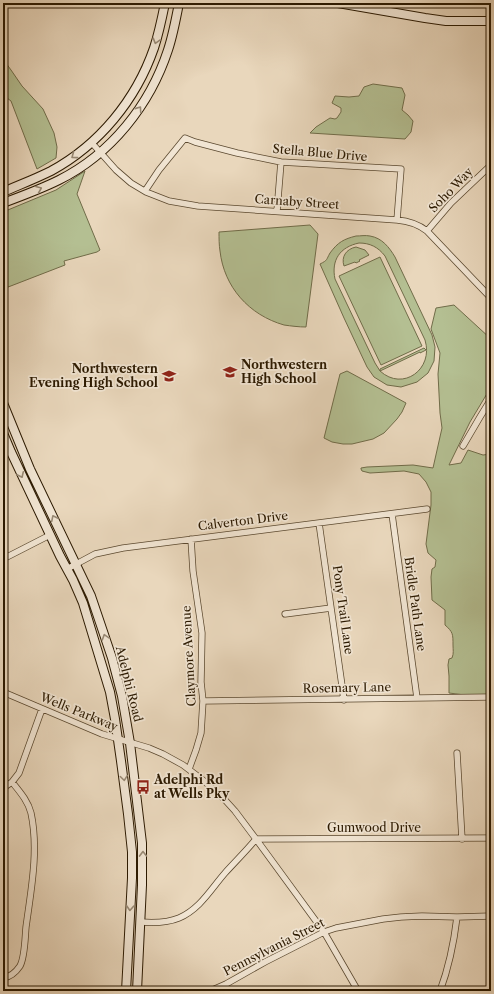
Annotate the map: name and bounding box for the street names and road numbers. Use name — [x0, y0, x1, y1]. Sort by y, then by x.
street label: Stella Blue Drive — [272, 141, 368, 164]
street label: Soho Way — [425, 164, 476, 215]
street label: Carnaby Street — [254, 191, 341, 212]
street label: Calverton Drive — [197, 508, 289, 533]
street label: Bridle Path Lane — [401, 556, 430, 652]
street label: Pony Trail Lane — [330, 564, 357, 656]
street label: Claymore Avenue — [178, 605, 199, 707]
street label: Adelphi Road — [113, 643, 146, 724]
street label: Rosemary Lane — [303, 679, 392, 696]
street label: Wells Parkway — [37, 689, 121, 734]
street label: Gumwood Drive — [327, 820, 421, 835]
street label: Pennsylvania Street — [221, 914, 328, 979]

